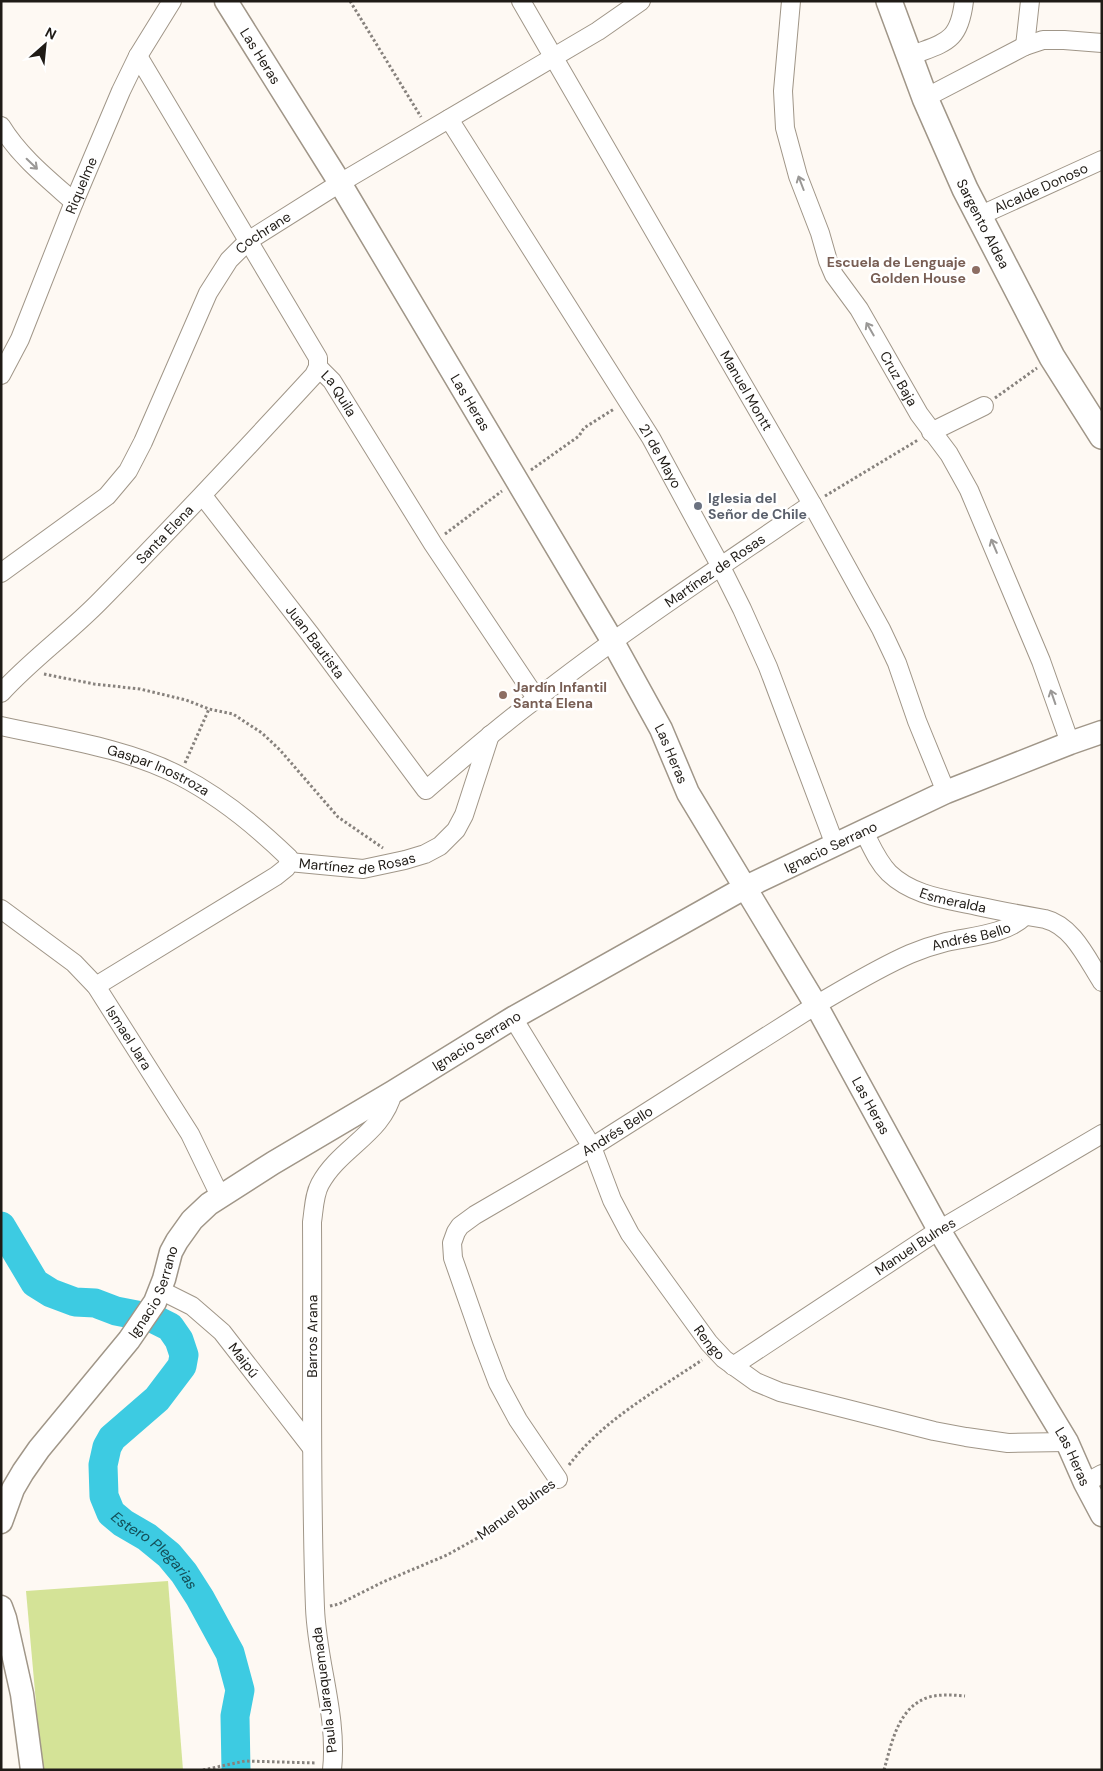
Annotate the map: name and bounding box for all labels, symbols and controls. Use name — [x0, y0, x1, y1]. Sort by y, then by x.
north arrow — [20, 20, 70, 70]
text: N — [42, 23, 60, 44]
street label: Las Heras — [236, 25, 285, 88]
street label: Riquelme — [61, 154, 101, 216]
one-way arrow — [25, 158, 38, 170]
street label: Alcalde Donoso — [991, 159, 1091, 217]
one-way arrow — [796, 176, 805, 192]
street label: Sargento Aldea — [953, 176, 1014, 272]
street label: Cochrane — [231, 207, 294, 258]
place label: Escuela de Lenguaje Golden House — [827, 253, 966, 287]
marker: Escuela de Lenguaje Golden House — [970, 264, 982, 276]
one-way arrow — [865, 322, 875, 336]
street label: Manuel Montt — [716, 347, 777, 434]
street label: Cruz Baja — [876, 348, 922, 409]
street label: La Quila — [317, 366, 361, 420]
street label: Las Heras — [447, 371, 494, 434]
street label: 21 de Mayo — [635, 420, 686, 492]
place label: Iglesia del Señor de Chile — [708, 489, 807, 523]
marker: Iglesia del Señor de Chile — [692, 500, 704, 512]
street label: Santa Elena — [132, 501, 197, 568]
street label: Martínez de Rosas — [661, 530, 768, 611]
one-way arrow — [988, 539, 998, 554]
street label: Juan Bautista — [282, 601, 349, 682]
place label: Jardín Infantil Santa Elena — [513, 678, 607, 712]
marker: Jardín Infantil Santa Elena — [497, 689, 509, 701]
one-way arrow — [1048, 689, 1057, 705]
street label: Las Heras — [651, 721, 692, 786]
street label: Gaspar Inostroza — [105, 740, 213, 800]
street label: Ignacio Serrano — [781, 817, 880, 876]
street label: Martínez de Rosas — [298, 848, 418, 878]
street label: Esmeralda — [917, 884, 988, 917]
street label: Andrés Bello — [929, 918, 1014, 955]
street label: Ismael Jara — [102, 1002, 156, 1073]
street label: Ignacio Serrano — [429, 1007, 524, 1075]
street label: Las Heras — [848, 1074, 894, 1138]
street label: Andrés Bello — [578, 1102, 656, 1160]
street label: Manuel Bulnes — [871, 1213, 959, 1279]
street label: Ignacio Serrano — [124, 1242, 182, 1341]
street label: Barros Arana — [303, 1295, 321, 1378]
street label: Rengo — [690, 1322, 729, 1364]
street label: Maipú — [225, 1339, 263, 1381]
street label: Las Heras — [1051, 1424, 1094, 1489]
street label: Manuel Bulnes — [473, 1474, 559, 1544]
water label: Estero Plegarias — [107, 1507, 202, 1593]
street label: Paula Jaraquemada — [307, 1626, 341, 1754]

